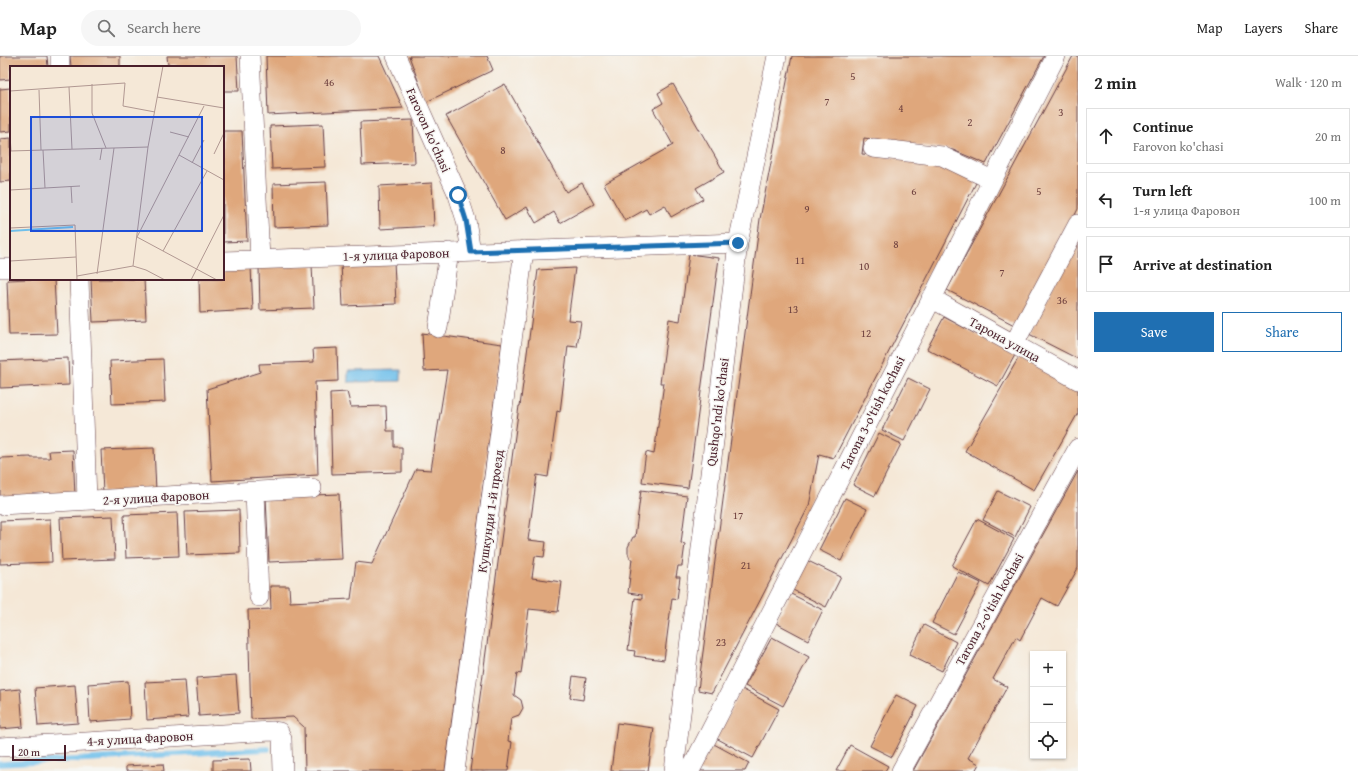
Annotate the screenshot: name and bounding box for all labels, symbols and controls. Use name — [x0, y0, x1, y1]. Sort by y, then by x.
search box — [81, 10, 361, 46]
text: Map — [20, 14, 57, 42]
icon: search — [95, 17, 117, 39]
text: Search here — [127, 17, 201, 38]
text: Map — [1197, 18, 1223, 38]
text: Layers — [1245, 18, 1283, 38]
text: Share — [1305, 18, 1338, 38]
inset map — [10, 66, 224, 280]
house number: 5 — [850, 68, 856, 84]
text: 2 min — [1094, 70, 1136, 95]
text: Walk · 120 m — [1275, 73, 1342, 92]
house number: 46 — [324, 74, 334, 90]
street label: Farovon ko'chasi — [401, 85, 456, 176]
house number: 7 — [824, 93, 830, 109]
house number: 4 — [898, 100, 904, 116]
house number: 3 — [1058, 104, 1064, 120]
house number: 2 — [967, 114, 973, 130]
text: Continue — [1133, 116, 1194, 137]
icon: ahead — [1095, 125, 1117, 147]
text: 20 m — [1315, 127, 1341, 146]
text: Farovon ko'chasi — [1133, 137, 1224, 156]
house number: 8 — [500, 142, 506, 158]
text: Turn left — [1133, 180, 1192, 201]
house number: 6 — [911, 183, 917, 199]
house number: 5 — [1036, 183, 1042, 199]
route start — [449, 186, 467, 204]
icon: left — [1095, 189, 1117, 211]
text: 100 m — [1309, 191, 1341, 210]
house number: 9 — [804, 201, 810, 217]
text: 1-я улица Фаровон — [1133, 201, 1240, 220]
route end — [729, 234, 747, 252]
house number: 8 — [893, 236, 899, 252]
street label: 1-я улица Фаровон — [342, 243, 450, 266]
house number: 11 — [795, 252, 805, 268]
icon: arrive — [1095, 253, 1117, 275]
text: Arrive at destination — [1133, 254, 1272, 275]
house number: 10 — [859, 258, 869, 274]
house number: 7 — [999, 264, 1005, 280]
house number: 36 — [1057, 292, 1067, 308]
house number: 13 — [788, 301, 798, 317]
street label: Тарона улица — [966, 312, 1045, 367]
button: Save — [1094, 312, 1214, 352]
button: Share — [1222, 312, 1342, 352]
house number: 12 — [861, 325, 871, 341]
street label: Tarona 3-o'tish kochasi — [835, 352, 910, 474]
street label: Qushqo'ndi ko'chasi — [701, 356, 734, 467]
street label: Кушкунди 1-й проезд — [472, 448, 509, 574]
street label: 2-я улица Фаровон — [102, 485, 210, 510]
house number: 17 — [733, 507, 743, 523]
street label: Tarona 2-o'tish kochasi — [951, 549, 1028, 669]
house number: 21 — [741, 557, 751, 573]
house number: 23 — [716, 634, 726, 650]
map controls — [1030, 651, 1066, 759]
button: + — [1030, 651, 1066, 687]
button: − — [1030, 687, 1066, 723]
button: locate — [1030, 723, 1066, 759]
street label: 4-я улица Фаровон — [86, 726, 194, 751]
scale bar — [12, 743, 66, 762]
text: 20 m — [18, 744, 40, 760]

